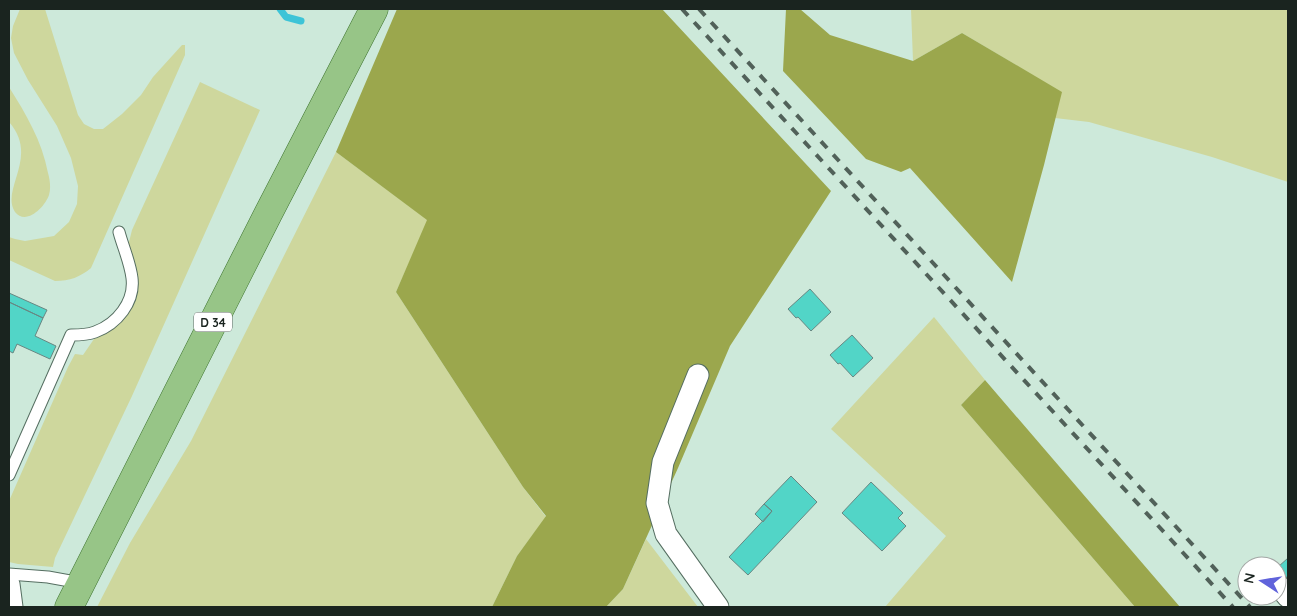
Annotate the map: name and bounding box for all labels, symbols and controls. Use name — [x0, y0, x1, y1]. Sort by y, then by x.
road number: D 34 — [194, 313, 232, 332]
north arrow — [1237, 556, 1287, 606]
text: N — [1239, 571, 1259, 585]

